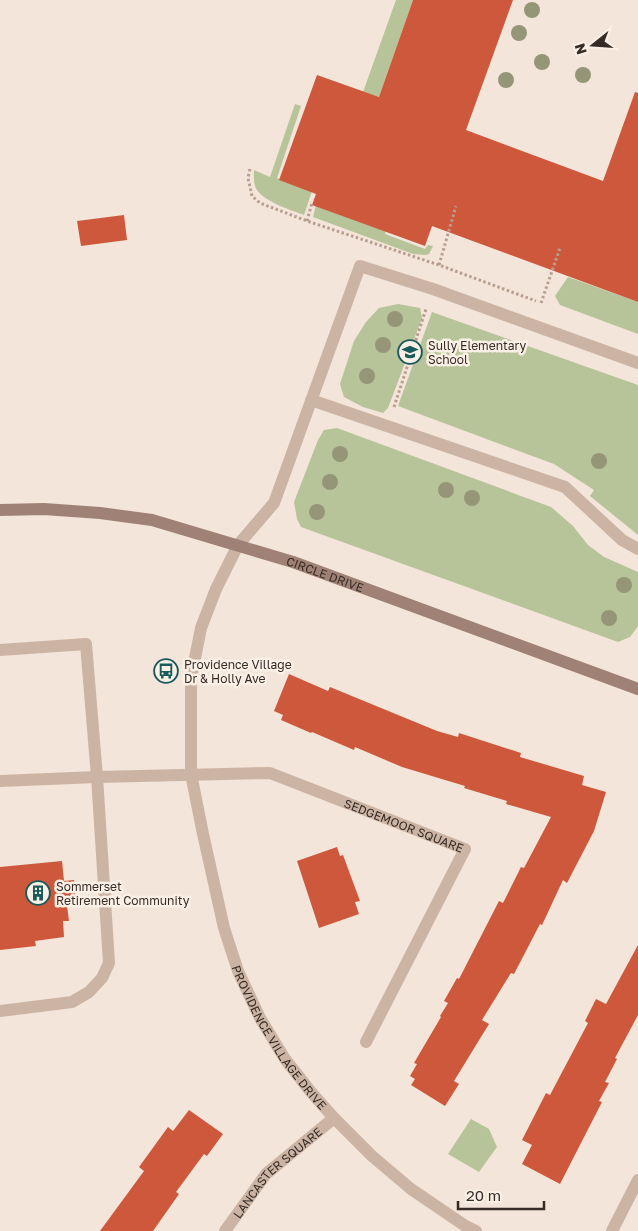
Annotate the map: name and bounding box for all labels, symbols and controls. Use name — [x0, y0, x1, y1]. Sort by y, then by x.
north arrow — [568, 20, 618, 70]
text: N — [570, 41, 590, 57]
place label: Sully Elementary School — [428, 338, 527, 367]
school or university icon: Sully Elementary School — [397, 339, 423, 365]
street label: CIRCLE DRIVE — [285, 553, 366, 595]
place label: Providence Village Dr & Holly Ave — [184, 657, 292, 686]
bus stop icon: Providence Village Dr & Holly Ave — [153, 658, 179, 684]
street label: SEDGEMOOR SQUARE — [342, 795, 466, 855]
place label: Sommerset Retirement Community — [56, 879, 190, 908]
building icon: Sommerset Retirement Community — [25, 880, 51, 906]
street label: PROVIDENCE VILLAGE DRIVE — [229, 963, 330, 1112]
street label: LANCASTER SQUARE — [229, 1124, 325, 1221]
scale bar — [458, 1178, 544, 1210]
text: 20 m — [466, 1186, 501, 1204]

